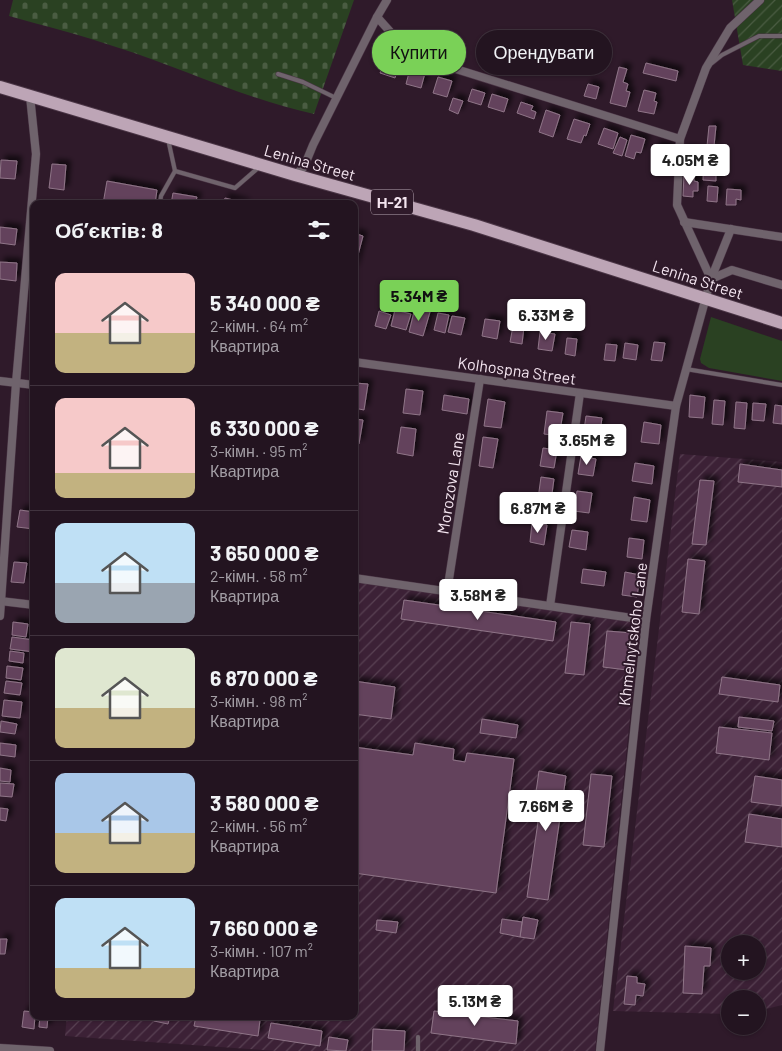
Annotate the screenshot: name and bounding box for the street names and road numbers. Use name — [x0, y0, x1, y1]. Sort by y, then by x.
street label: Lenina Street — [262, 140, 358, 184]
road number: Н-21 — [371, 190, 413, 214]
street label: Lenina Street — [650, 255, 746, 303]
street label: Kolhospna Street — [457, 352, 577, 388]
street label: Morozova Lane — [433, 431, 467, 535]
street label: Khmelnytskoho Lane — [614, 561, 650, 707]

